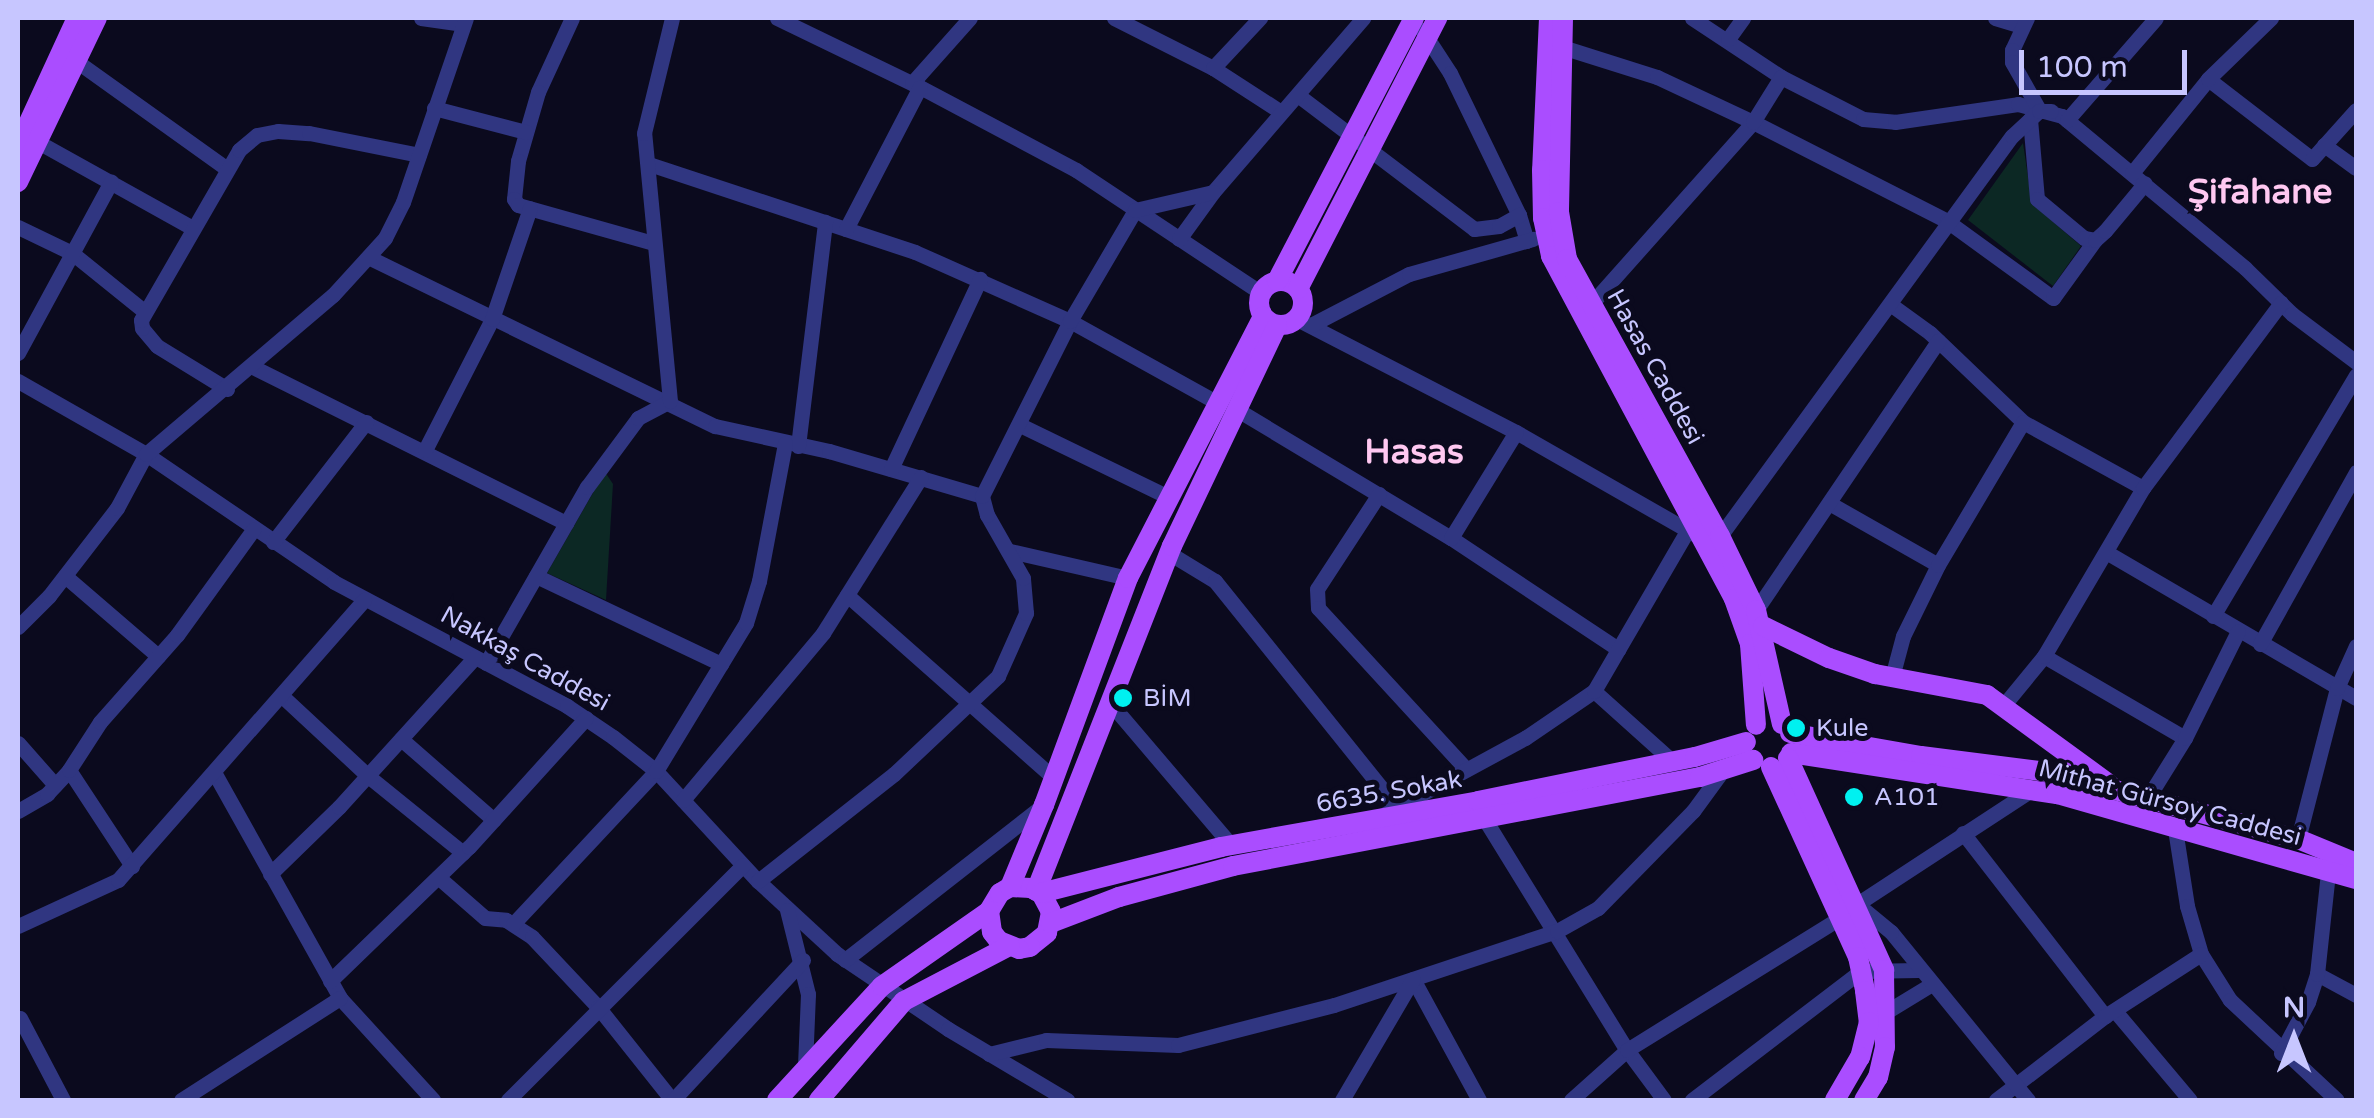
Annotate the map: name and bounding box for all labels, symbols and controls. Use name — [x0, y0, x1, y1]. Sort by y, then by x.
scale bar — [2024, 30, 2192, 92]
text: 100 m — [2036, 49, 2128, 86]
district label: Şifahane — [2188, 171, 2332, 213]
street label: Hasas Caddesi — [1600, 284, 1710, 450]
district label: Hasas — [1364, 431, 1464, 473]
street label: Nakkaş Caddesi — [435, 600, 615, 718]
place label: BİM — [1143, 683, 1192, 713]
marker: BİM — [1112, 687, 1134, 709]
place label: Kule — [1816, 713, 1868, 743]
marker: Kule — [1785, 717, 1807, 739]
street label: Mithat Gürsoy Caddesi — [2035, 753, 2305, 853]
street label: 6635. Sokak — [1314, 764, 1464, 820]
place label: A101 — [1874, 782, 1940, 812]
marker: A101 — [1843, 786, 1865, 808]
north arrow — [2244, 988, 2344, 1088]
text: N — [2283, 991, 2305, 1025]

